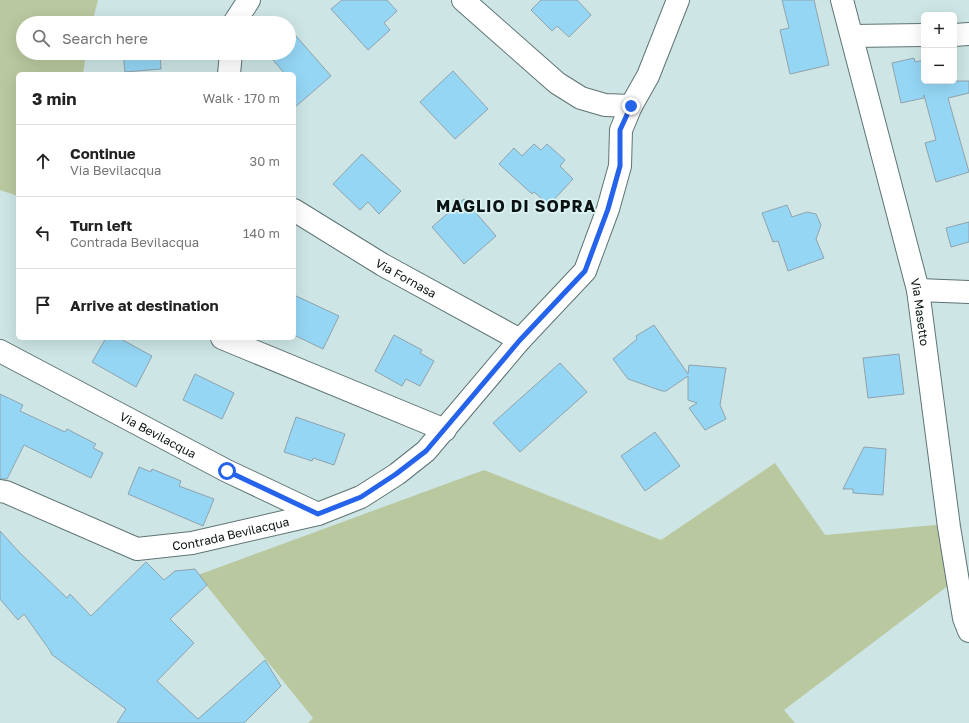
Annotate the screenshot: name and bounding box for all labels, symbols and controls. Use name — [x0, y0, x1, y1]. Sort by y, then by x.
map controls — [921, 12, 957, 84]
button: + — [921, 12, 957, 48]
search box — [16, 16, 296, 60]
icon: search — [30, 27, 52, 49]
text: Search here — [62, 29, 148, 47]
button: − — [921, 48, 957, 84]
text: 3 min — [32, 88, 76, 109]
text: Walk · 170 m — [203, 90, 280, 106]
route end — [622, 97, 640, 115]
text: Continue — [70, 144, 136, 162]
icon: ahead — [32, 150, 54, 172]
text: 30 m — [250, 153, 280, 169]
text: Via Bevilacqua — [70, 162, 161, 178]
district label: MAGLIO DI SOPRA — [436, 196, 596, 216]
text: Turn left — [70, 216, 132, 234]
icon: left — [32, 222, 54, 244]
text: 140 m — [243, 225, 280, 241]
text: Contrada Bevilacqua — [70, 234, 199, 250]
street label: Via Fornasa — [373, 255, 439, 300]
street label: Via Masetto — [908, 277, 933, 347]
icon: arrive — [32, 294, 54, 316]
text: Arrive at destination — [70, 296, 219, 314]
street label: Via Bevilacqua — [117, 408, 199, 461]
route start — [218, 462, 236, 480]
street label: Contrada Bevilacqua — [171, 513, 291, 553]

